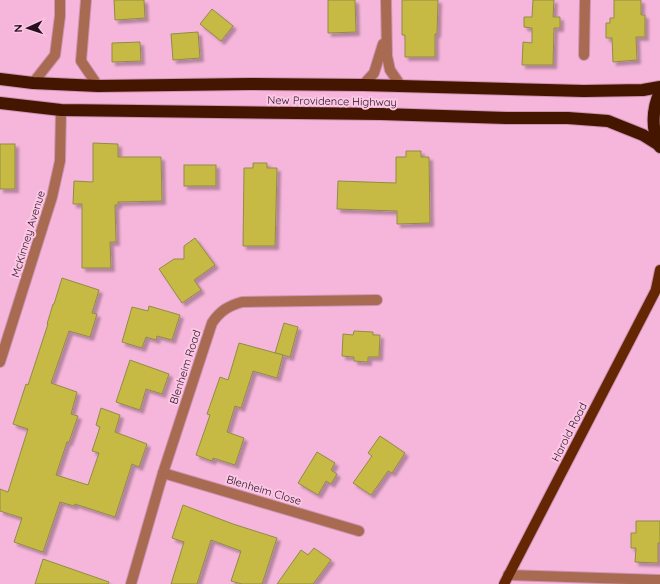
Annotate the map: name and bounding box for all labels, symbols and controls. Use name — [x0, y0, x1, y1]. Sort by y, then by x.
north arrow — [8, 8, 48, 48]
text: N — [11, 24, 25, 33]
street label: New Providence Highway — [267, 93, 397, 109]
street label: McKinney Avenue — [8, 189, 48, 279]
street label: Blenheim Road — [166, 328, 204, 406]
street label: Harold Road — [548, 400, 590, 464]
street label: Blenheim Close — [225, 472, 303, 508]

